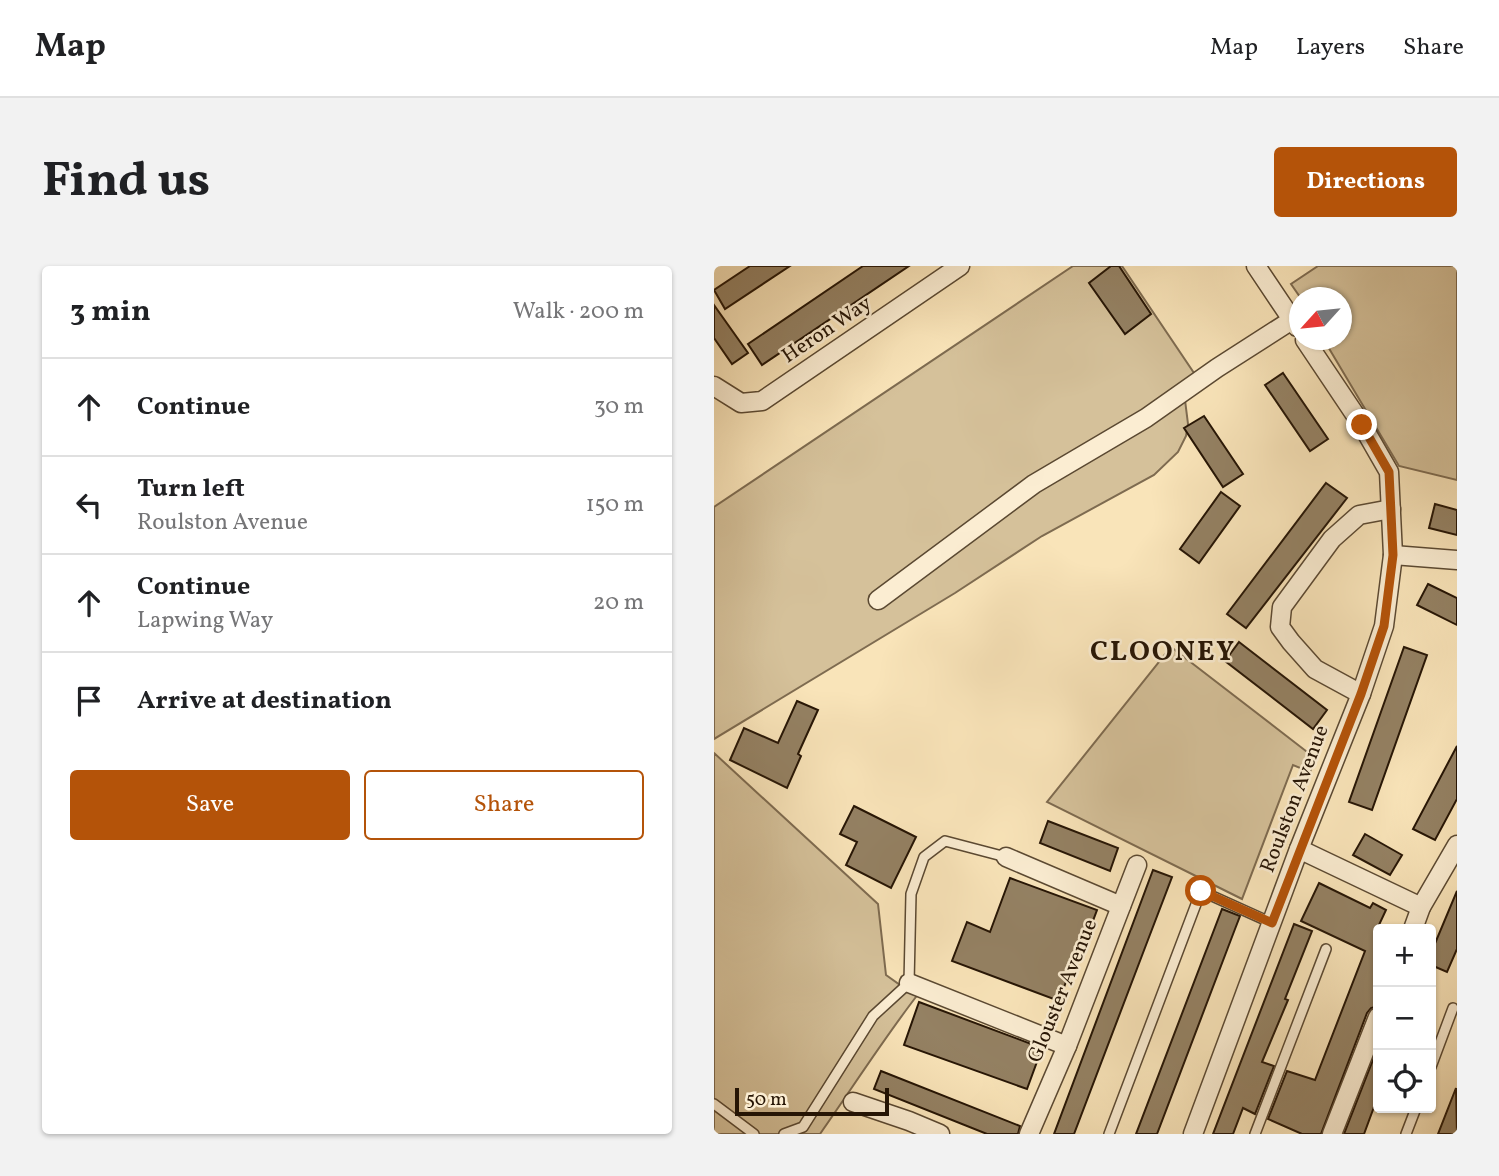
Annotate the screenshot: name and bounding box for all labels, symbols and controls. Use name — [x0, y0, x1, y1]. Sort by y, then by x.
text: Map — [35, 25, 106, 71]
text: Map — [1210, 31, 1258, 65]
text: Layers — [1296, 31, 1365, 65]
text: Share — [1403, 31, 1464, 65]
button: Directions — [1274, 147, 1457, 217]
text: Find us — [42, 148, 210, 217]
north arrow — [1289, 287, 1352, 350]
street label: Heron Way — [776, 289, 878, 371]
text: 3 min — [70, 291, 151, 333]
text: Walk · 200 m — [513, 296, 644, 328]
icon: ahead — [70, 388, 108, 426]
text: Continue — [137, 389, 250, 425]
text: 30 m — [594, 391, 644, 423]
route end — [1346, 409, 1377, 440]
text: Turn left — [137, 471, 245, 507]
icon: left — [70, 486, 108, 524]
text: 150 m — [586, 489, 644, 521]
text: Roulston Avenue — [137, 507, 308, 539]
text: Continue — [137, 569, 250, 605]
icon: ahead — [70, 584, 108, 622]
text: 20 m — [593, 587, 644, 619]
text: Lapwing Way — [137, 605, 273, 637]
district label: CLOONEY — [1090, 633, 1236, 672]
icon: arrive — [70, 682, 108, 720]
text: Arrive at destination — [137, 683, 392, 719]
street label: Roulston Avenue — [1254, 721, 1337, 877]
button: Save — [70, 770, 350, 840]
button: Share — [364, 770, 644, 840]
route start — [1185, 875, 1216, 906]
street label: Glouster Avenue — [1021, 915, 1105, 1067]
map controls — [1373, 924, 1436, 1113]
button: + — [1373, 924, 1436, 987]
button: − — [1373, 987, 1436, 1050]
button: locate — [1373, 1050, 1436, 1113]
scale bar — [735, 1085, 889, 1117]
text: 50 m — [746, 1087, 787, 1113]

